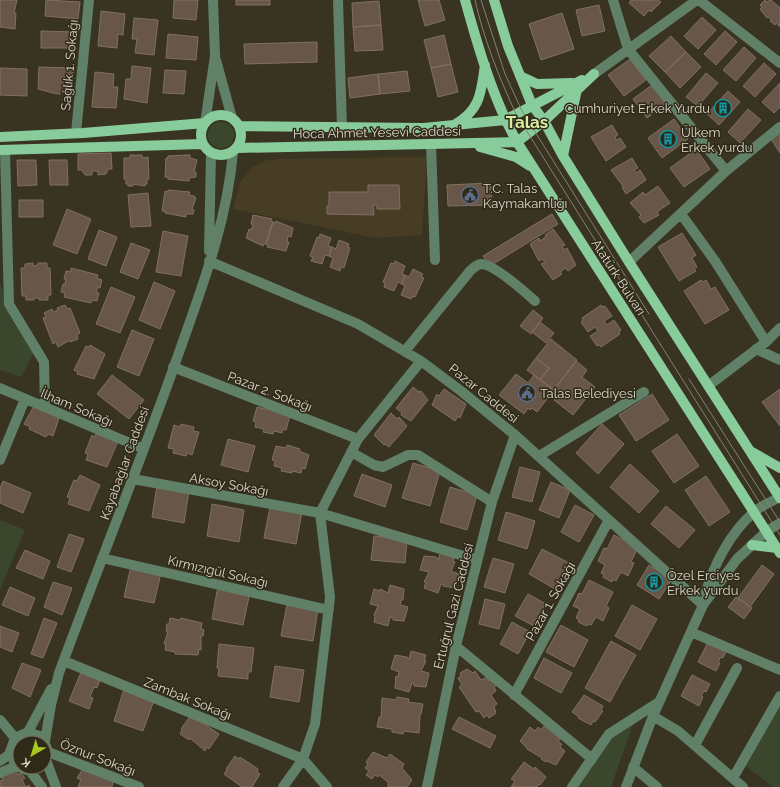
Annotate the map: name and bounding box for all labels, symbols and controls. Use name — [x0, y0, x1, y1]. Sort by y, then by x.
street label: Sağlık 1. Sokağı — [58, 19, 81, 111]
building icon: Cumhuriyet Erkek Yurdu — [713, 98, 733, 118]
place label: Cumhuriyet Erkek Yurdu — [565, 101, 710, 116]
district label: Talas — [506, 112, 548, 132]
street label: Hoca Ahmet Yesevi Caddesi — [293, 124, 461, 141]
place label: Ülkem Erkek yurdu — [681, 124, 752, 155]
building icon: Ülkem Erkek yurdu — [658, 129, 678, 149]
place label: T.C. Talas Kaymakamlığı — [483, 181, 567, 211]
public building icon: T.C. Talas Kaymakamlığı — [460, 185, 480, 205]
street label: Atatürk Bulvarı — [588, 236, 649, 318]
street label: Pazar Caddesi — [446, 361, 521, 426]
street label: Pazar 2. Sokağı — [226, 368, 314, 414]
public building icon: Talas Belediyesi — [517, 383, 537, 403]
street label: İlham Sokağı — [38, 385, 116, 429]
place label: Talas Belediyesi — [540, 386, 636, 401]
street label: Kayabağlar Caddesi — [97, 404, 152, 522]
street label: Aksoy Sokağı — [188, 470, 270, 499]
street label: Ertuğrul Gazi Caddesi — [431, 542, 476, 671]
street label: Kırmızıgül Sokağı — [166, 553, 269, 590]
street label: Pazar 1. Sokağı — [523, 559, 578, 643]
place label: Özel Erciyes Erkek yurdu — [667, 567, 740, 598]
building icon: Özel Erciyes Erkek yurdu — [644, 572, 664, 592]
street label: Zambak Sokağı — [142, 674, 234, 723]
north arrow — [12, 735, 52, 775]
street label: Öznur Sokağı — [58, 735, 138, 779]
text: K — [19, 755, 33, 770]

